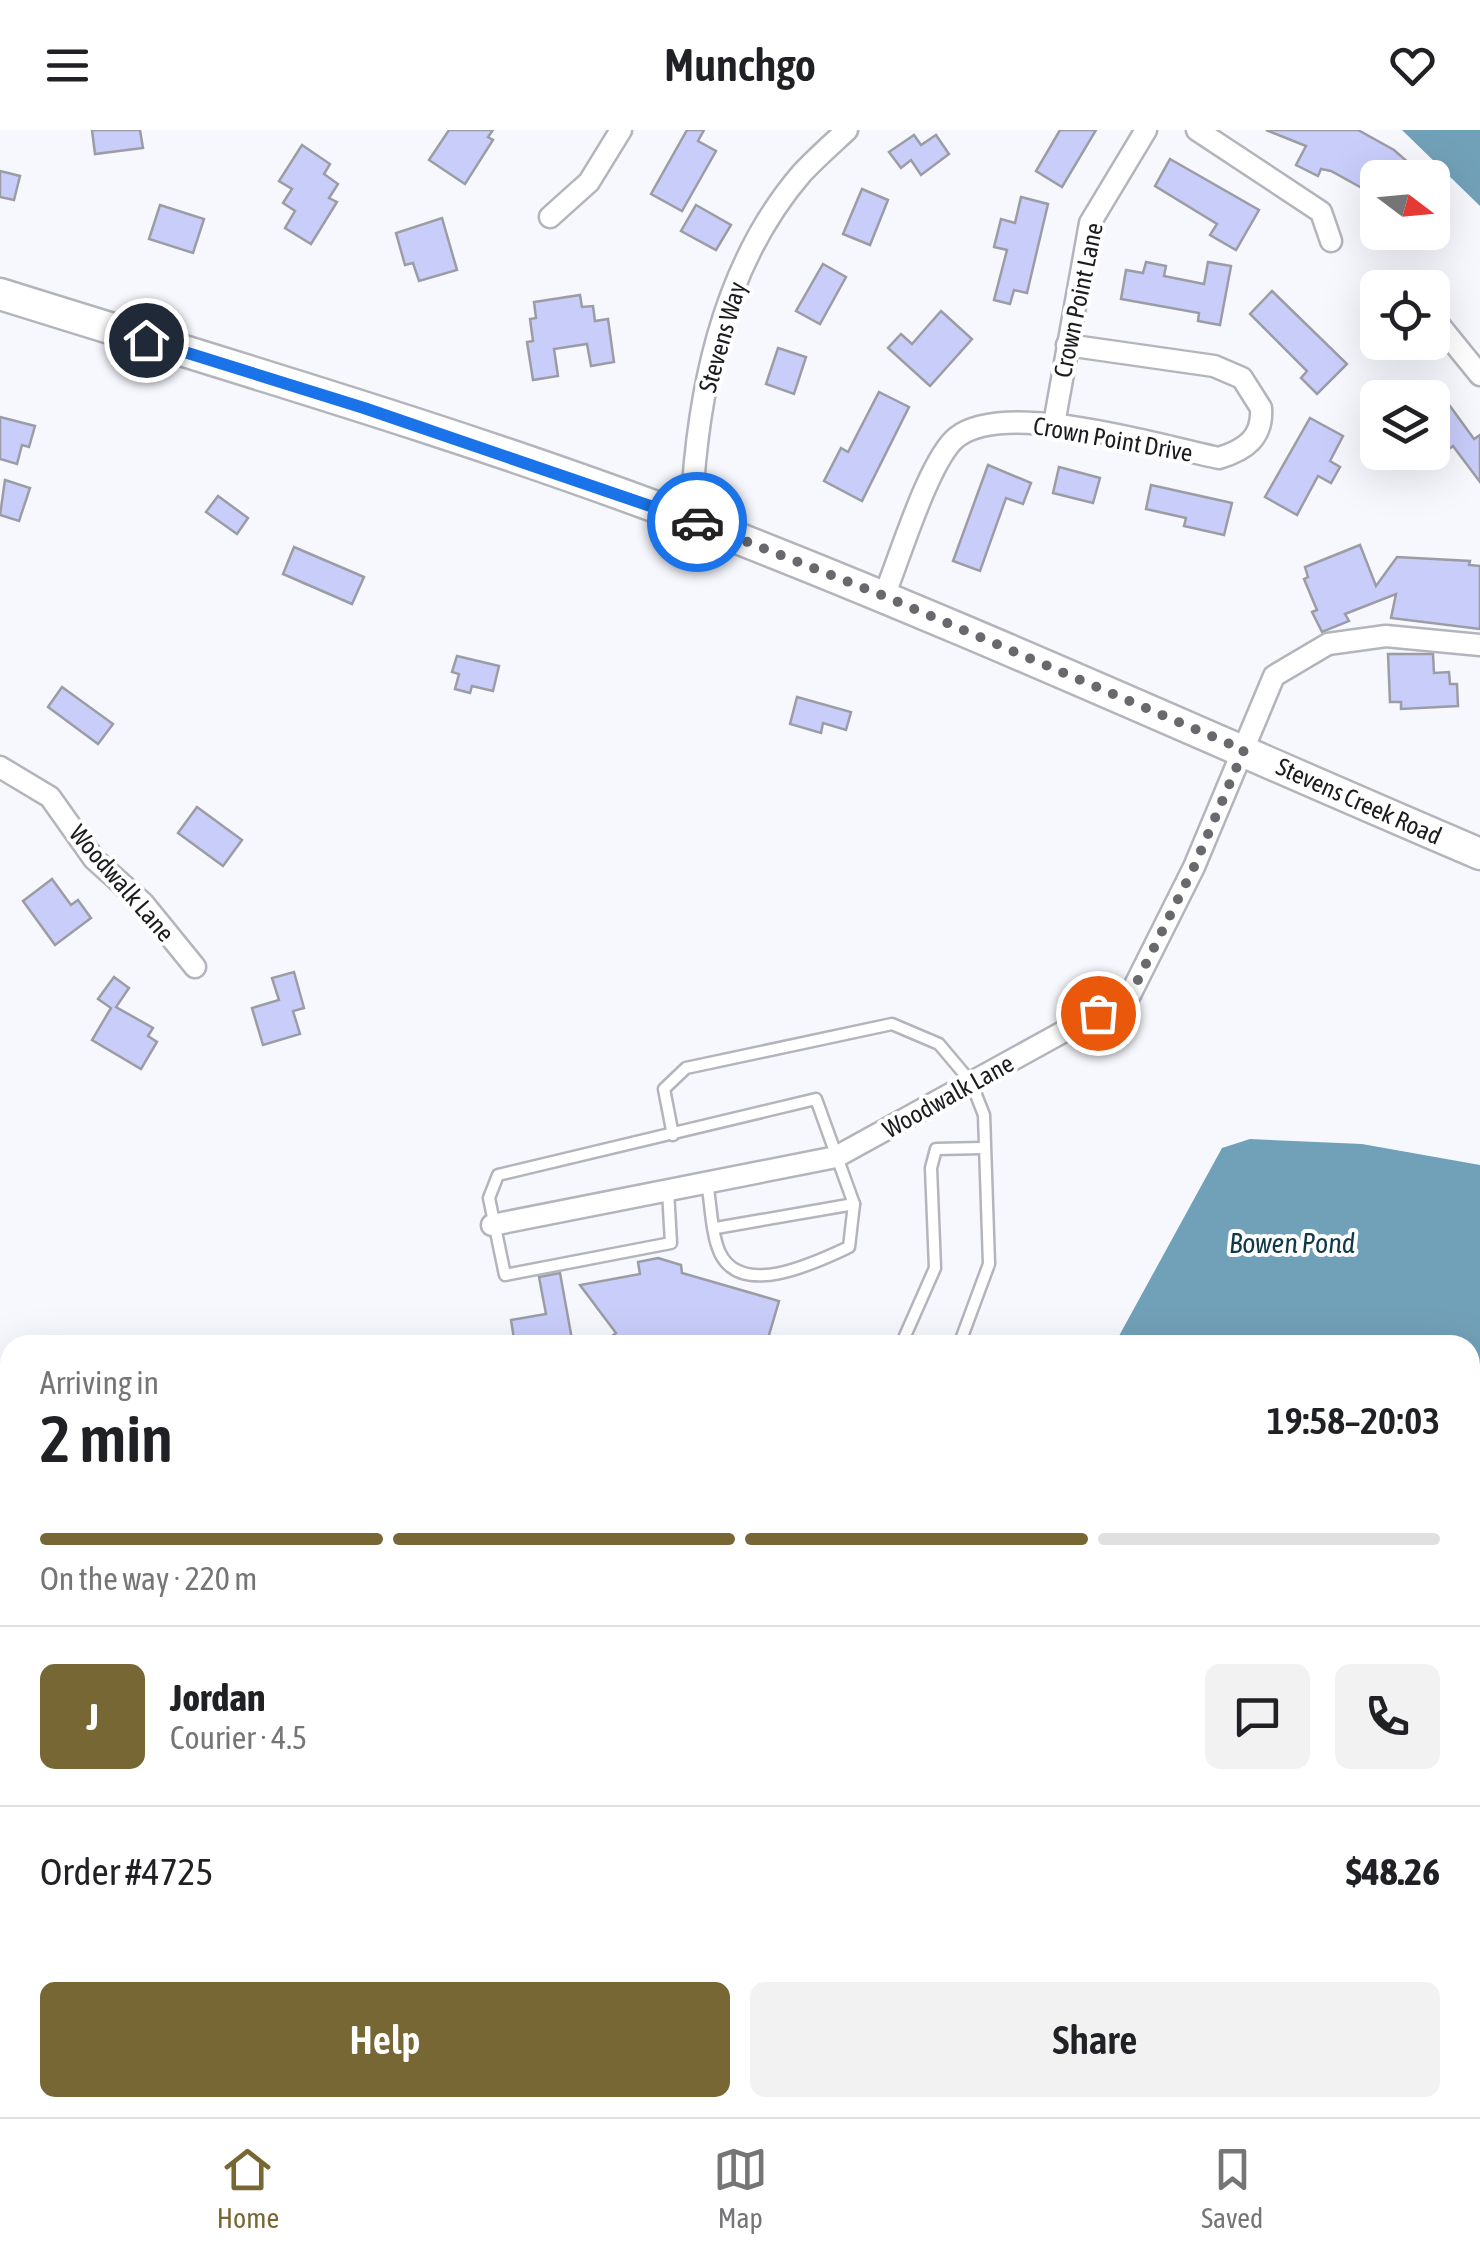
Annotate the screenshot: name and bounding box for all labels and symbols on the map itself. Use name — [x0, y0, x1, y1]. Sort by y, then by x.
north arrow — [1360, 160, 1450, 250]
street label: Crown Point Lane — [1048, 220, 1108, 380]
street label: Stevens Way — [693, 279, 751, 395]
pin — [104, 298, 189, 383]
street label: Crown Point Drive — [1031, 411, 1195, 467]
courier — [647, 472, 747, 572]
street label: Stevens Creek Road — [1272, 752, 1446, 850]
street label: Woodwalk Lane — [64, 819, 180, 947]
pin — [1056, 971, 1141, 1056]
street label: Woodwalk Lane — [878, 1049, 1018, 1143]
water label: Bowen Pond — [1229, 1227, 1355, 1259]

